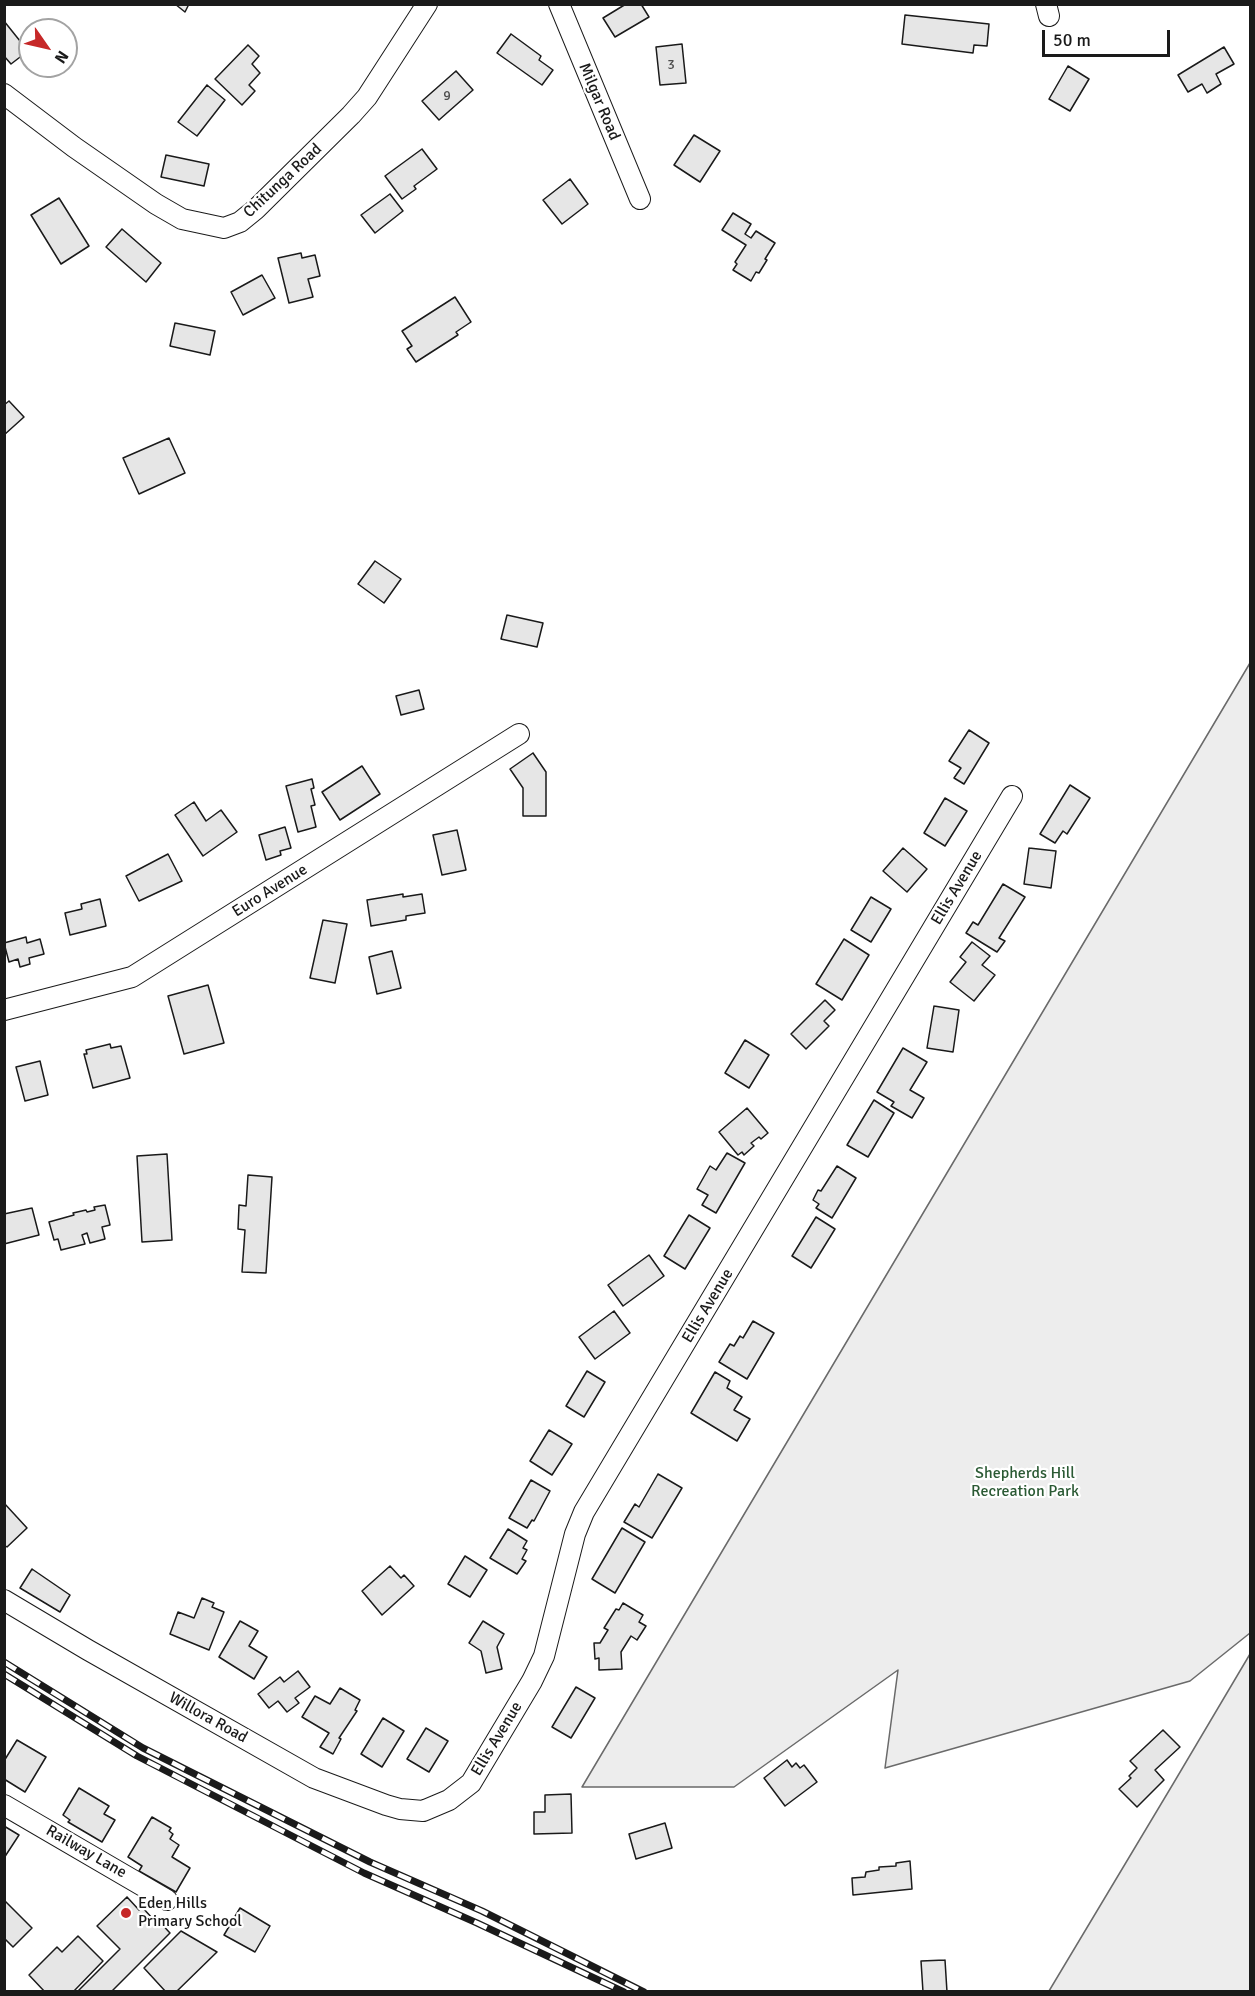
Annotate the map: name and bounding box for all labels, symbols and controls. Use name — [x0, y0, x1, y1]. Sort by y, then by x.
north arrow — [18, 18, 78, 78]
scale bar — [1045, 18, 1172, 56]
text: 50 m — [1053, 29, 1091, 51]
text: N — [50, 47, 73, 67]
house number: 3 — [667, 57, 675, 73]
street label: Milgar Road — [574, 60, 624, 144]
house number: 9 — [443, 88, 451, 104]
street label: Chitunga Road — [240, 140, 326, 222]
street label: Ellis Avenue — [927, 847, 987, 929]
street label: Euro Avenue — [229, 860, 311, 922]
street label: Ellis Avenue — [678, 1265, 738, 1347]
park label: Shepherds Hill Recreation Park — [971, 1464, 1079, 1502]
street label: Willora Road — [165, 1689, 251, 1747]
street label: Ellis Avenue — [467, 1698, 527, 1780]
street label: Railway Lane — [42, 1821, 130, 1883]
place label: Eden Hills Primary School — [138, 1894, 242, 1932]
marker: Eden Hills Primary School — [119, 1906, 133, 1920]

